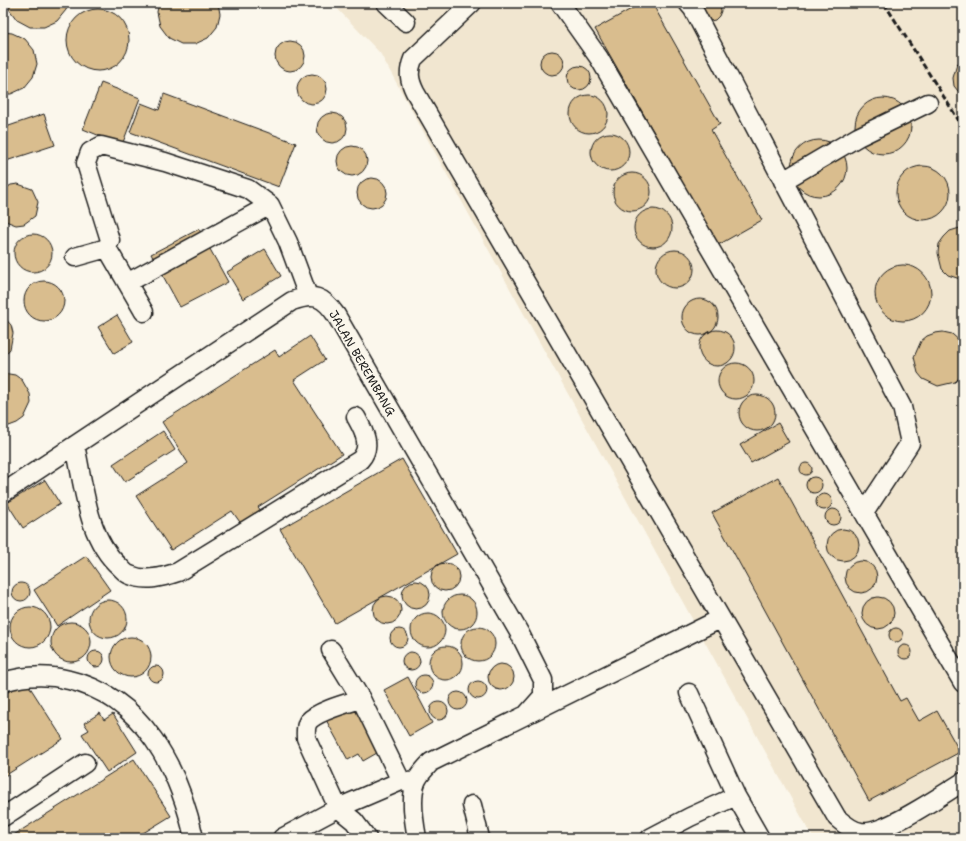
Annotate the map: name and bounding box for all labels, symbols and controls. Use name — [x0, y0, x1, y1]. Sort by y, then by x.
street label: JALAN BEREMBANG — [325, 307, 399, 419]

